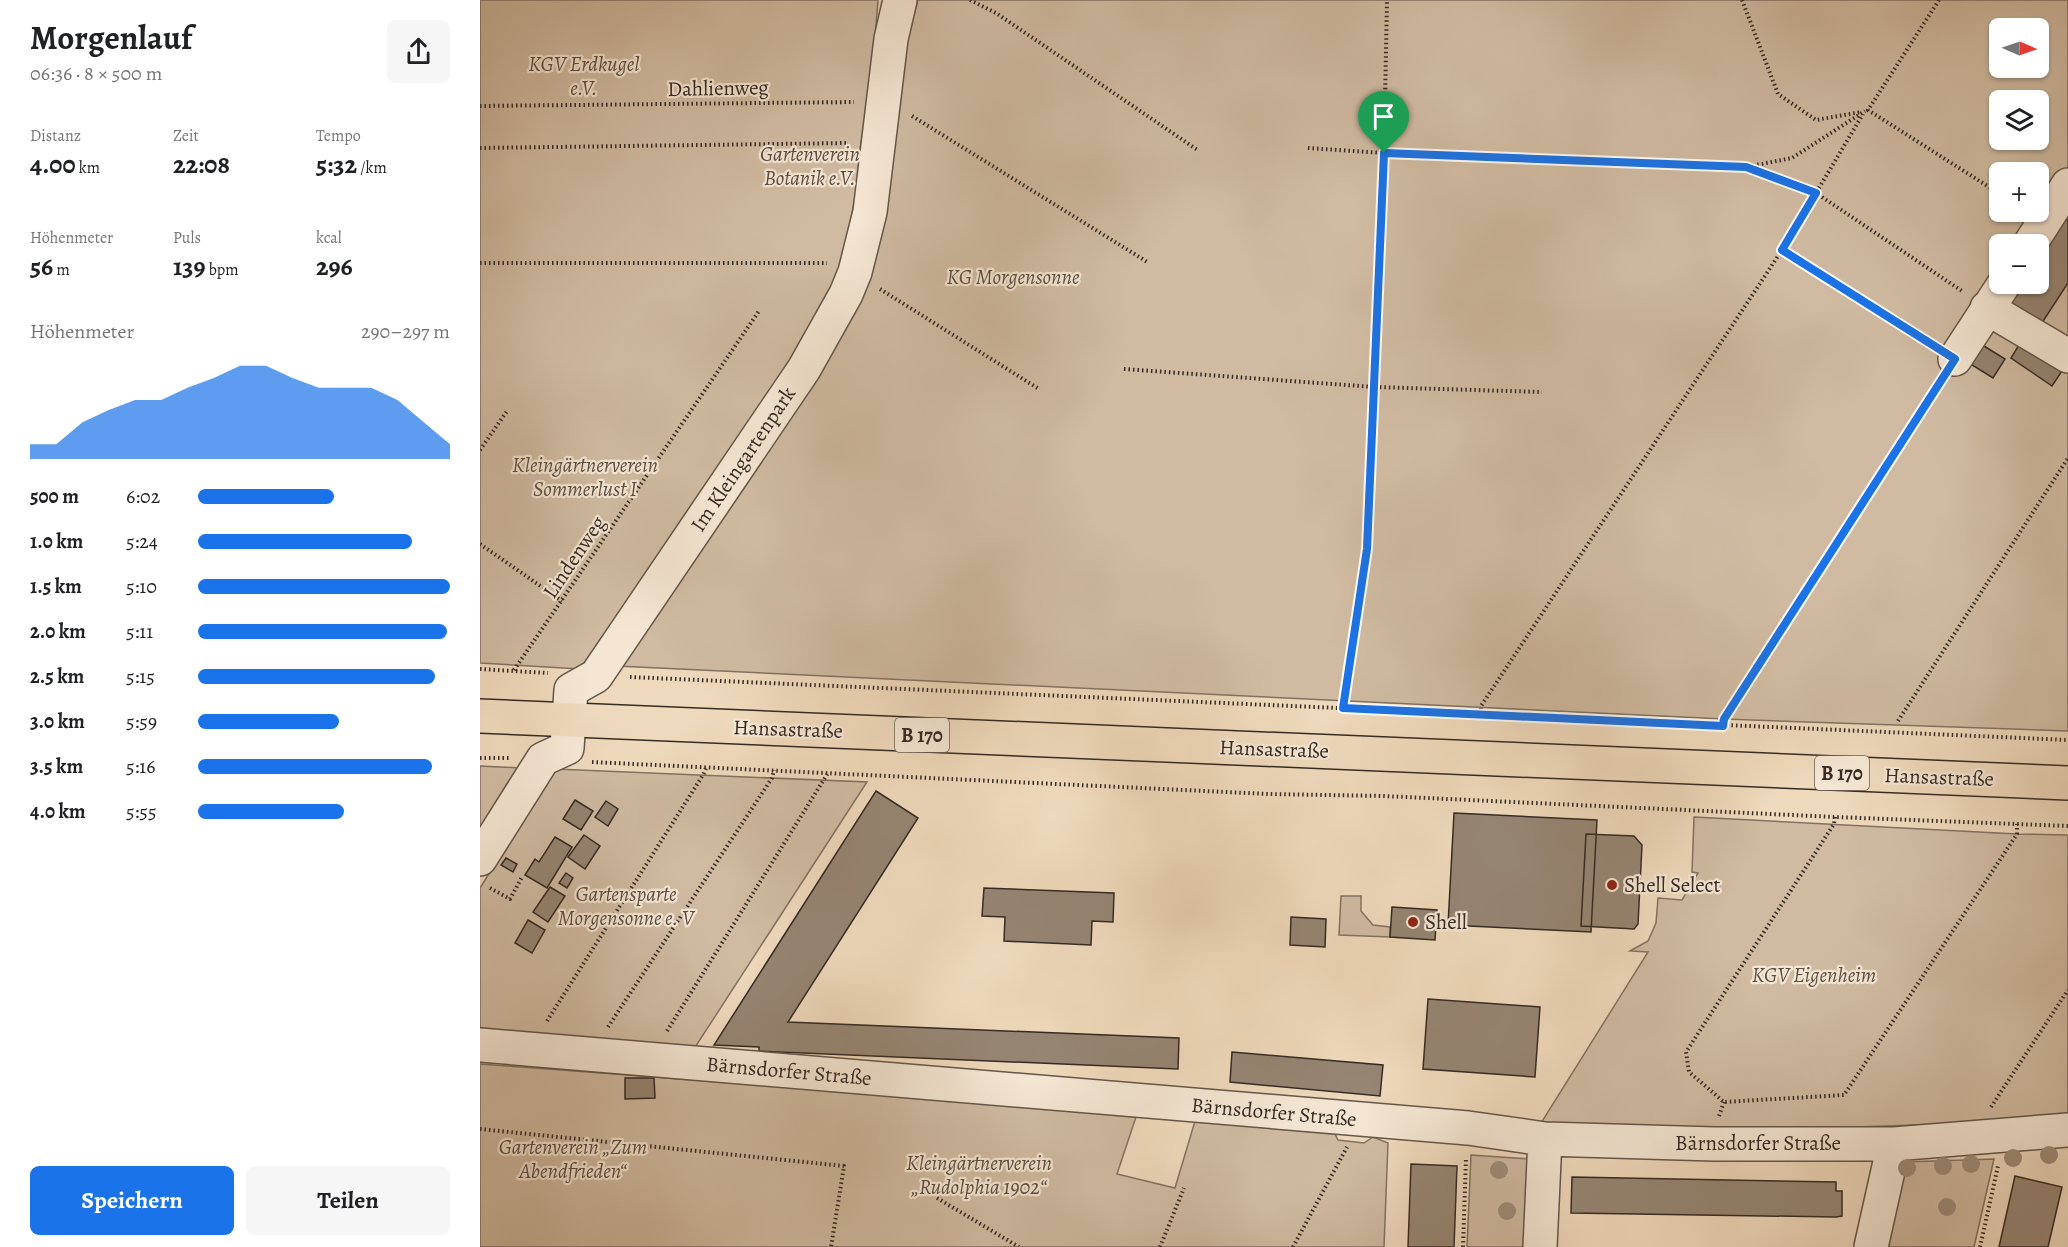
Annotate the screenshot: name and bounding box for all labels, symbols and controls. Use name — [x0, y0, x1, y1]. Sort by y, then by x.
text: Morgenlauf — [30, 15, 192, 60]
north arrow — [1989, 18, 2049, 78]
map controls — [1989, 18, 2049, 294]
button: share — [387, 20, 450, 83]
park label: KGV Erdkugel e.V. — [528, 50, 640, 102]
text: 06:36 · 8 × 500 m — [30, 60, 162, 87]
street label: Dahlienweg — [667, 73, 769, 103]
button: layers — [1989, 90, 2049, 150]
pin — [1358, 91, 1409, 153]
icon: arrive — [1367, 100, 1400, 133]
text: Distanz — [30, 125, 81, 147]
text: Zeit — [173, 125, 199, 147]
text: Tempo — [316, 125, 361, 147]
park label: Gartenverein Botanik e.V. — [760, 140, 860, 192]
text: 4.00 — [30, 147, 76, 182]
text: 22:08 — [173, 147, 230, 182]
text: 5:32 — [316, 147, 357, 182]
text: km — [76, 157, 100, 179]
text: /km — [357, 157, 387, 179]
button: + — [1989, 162, 2049, 222]
text: Höhenmeter — [30, 227, 113, 249]
text: Puls — [173, 227, 201, 249]
text: kcal — [316, 227, 342, 249]
button: − — [1989, 234, 2049, 294]
text: 56 — [30, 249, 53, 284]
text: 139 — [173, 249, 206, 284]
text: 296 — [316, 249, 353, 284]
text: m — [53, 259, 70, 281]
text: bpm — [206, 259, 239, 281]
park label: KG Morgensonne — [947, 263, 1080, 291]
text: Höhenmeter — [30, 318, 134, 345]
text: 290–297 m — [361, 318, 450, 345]
street label: Im Kleingartenpark — [684, 380, 802, 537]
park label: Kleingärtnerverein Sommerlust I — [512, 451, 658, 503]
text: 500 m — [30, 483, 79, 510]
text: 6:02 — [126, 483, 160, 510]
street label: Lindenweg — [536, 510, 612, 604]
text: 1.0 km — [30, 528, 83, 555]
text: 5:24 — [126, 528, 158, 555]
text: 1.5 km — [30, 573, 82, 600]
text: 5:10 — [126, 573, 157, 600]
text: 2.0 km — [30, 618, 86, 645]
text: 5:11 — [126, 618, 153, 645]
text: 2.5 km — [30, 663, 84, 690]
text: 5:15 — [126, 663, 155, 690]
text: 3.0 km — [30, 708, 85, 735]
text: 5:59 — [126, 708, 157, 735]
street label: Hansastraße — [733, 713, 843, 745]
road number: B 170 — [895, 718, 949, 752]
street label: Hansastraße — [1219, 733, 1329, 765]
text: 3.5 km — [30, 753, 83, 780]
text: 5:16 — [126, 753, 155, 780]
road number: B 170 — [1815, 756, 1869, 790]
street label: Hansastraße — [1884, 761, 1994, 793]
text: 4.0 km — [30, 798, 86, 825]
text: 5:55 — [126, 798, 157, 825]
place label: Shell Select — [1624, 871, 1721, 899]
marker: Shell Select — [1605, 878, 1619, 892]
park label: Gartensparte Morgensonne e. V — [558, 880, 696, 932]
place label: Shell — [1425, 908, 1467, 936]
marker: Shell — [1406, 915, 1420, 929]
park label: KGV Eigenheim — [1752, 961, 1876, 989]
street label: Bärnsdorfer Straße — [705, 1050, 873, 1092]
street label: Bärnsdorfer Straße — [1190, 1091, 1358, 1133]
street label: Bärnsdorfer Straße — [1675, 1129, 1841, 1157]
park label: Gartenverein „Zum Abendfrieden“ — [499, 1133, 647, 1185]
park label: Kleingärtnerverein „Rudolphia 1902“ — [906, 1149, 1052, 1201]
button: Speichern — [30, 1166, 234, 1235]
button: Teilen — [246, 1166, 450, 1235]

